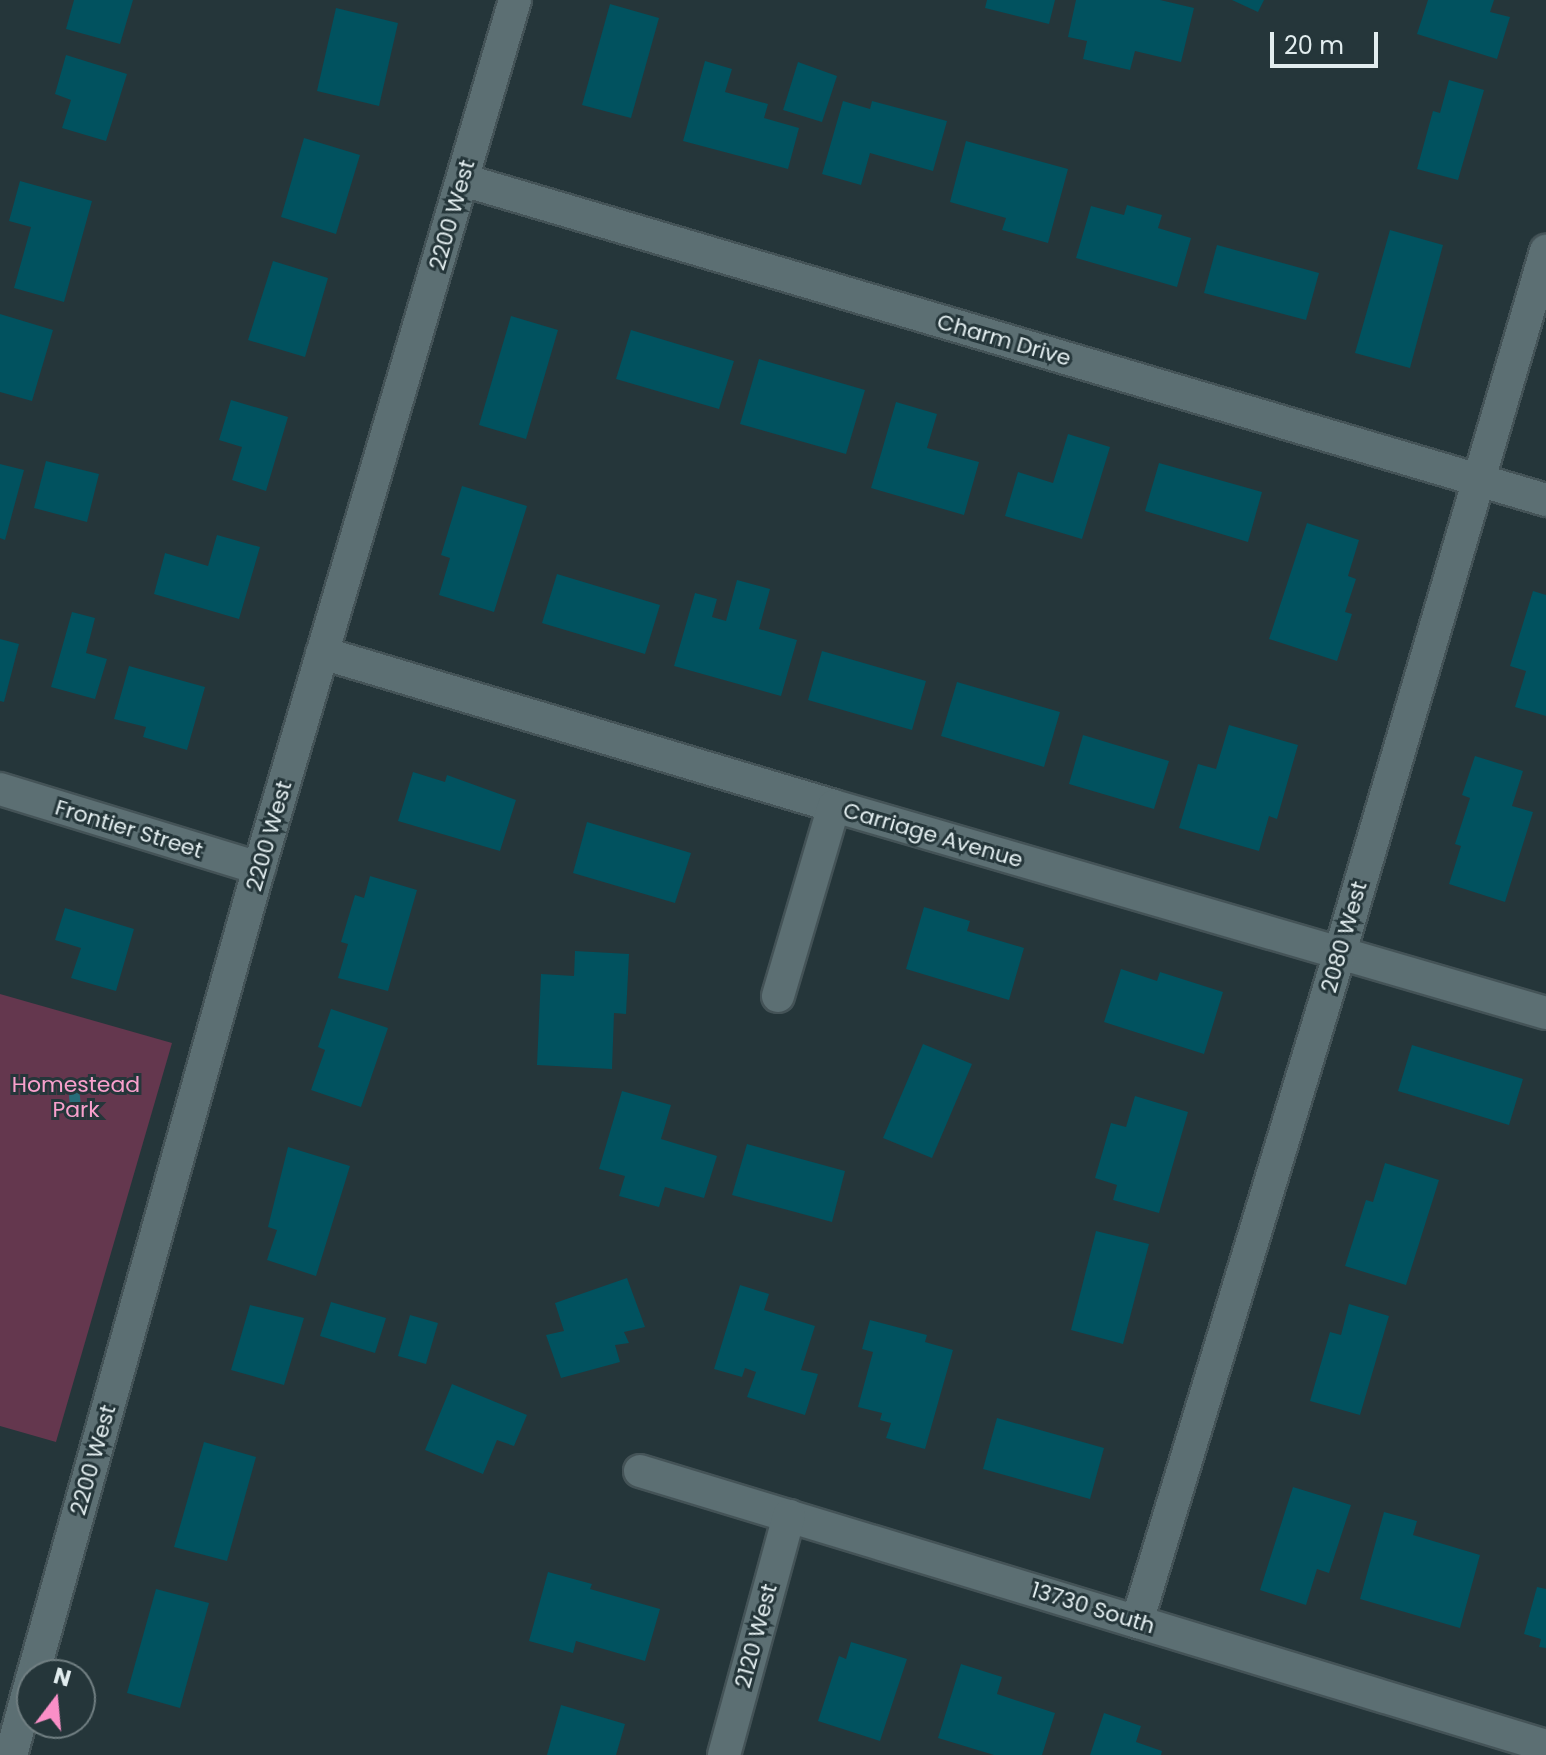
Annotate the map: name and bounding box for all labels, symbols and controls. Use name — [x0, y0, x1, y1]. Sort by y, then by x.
scale bar — [1274, 16, 1382, 66]
text: 20 m — [1284, 29, 1344, 62]
street label: 2200 West — [424, 157, 480, 273]
street label: Charm Drive — [934, 308, 1074, 372]
street label: 2200 West — [241, 778, 297, 894]
street label: Frontier Street — [52, 794, 206, 864]
street label: Carriage Avenue — [840, 797, 1026, 873]
street label: 2080 West — [1316, 878, 1372, 996]
park label: Homestead Park — [12, 1071, 140, 1122]
street label: 2200 West — [65, 1402, 121, 1518]
street label: 13730 South — [1028, 1577, 1158, 1639]
street label: 2120 West — [729, 1581, 783, 1691]
north arrow — [16, 1659, 96, 1739]
text: N — [50, 1660, 74, 1695]

